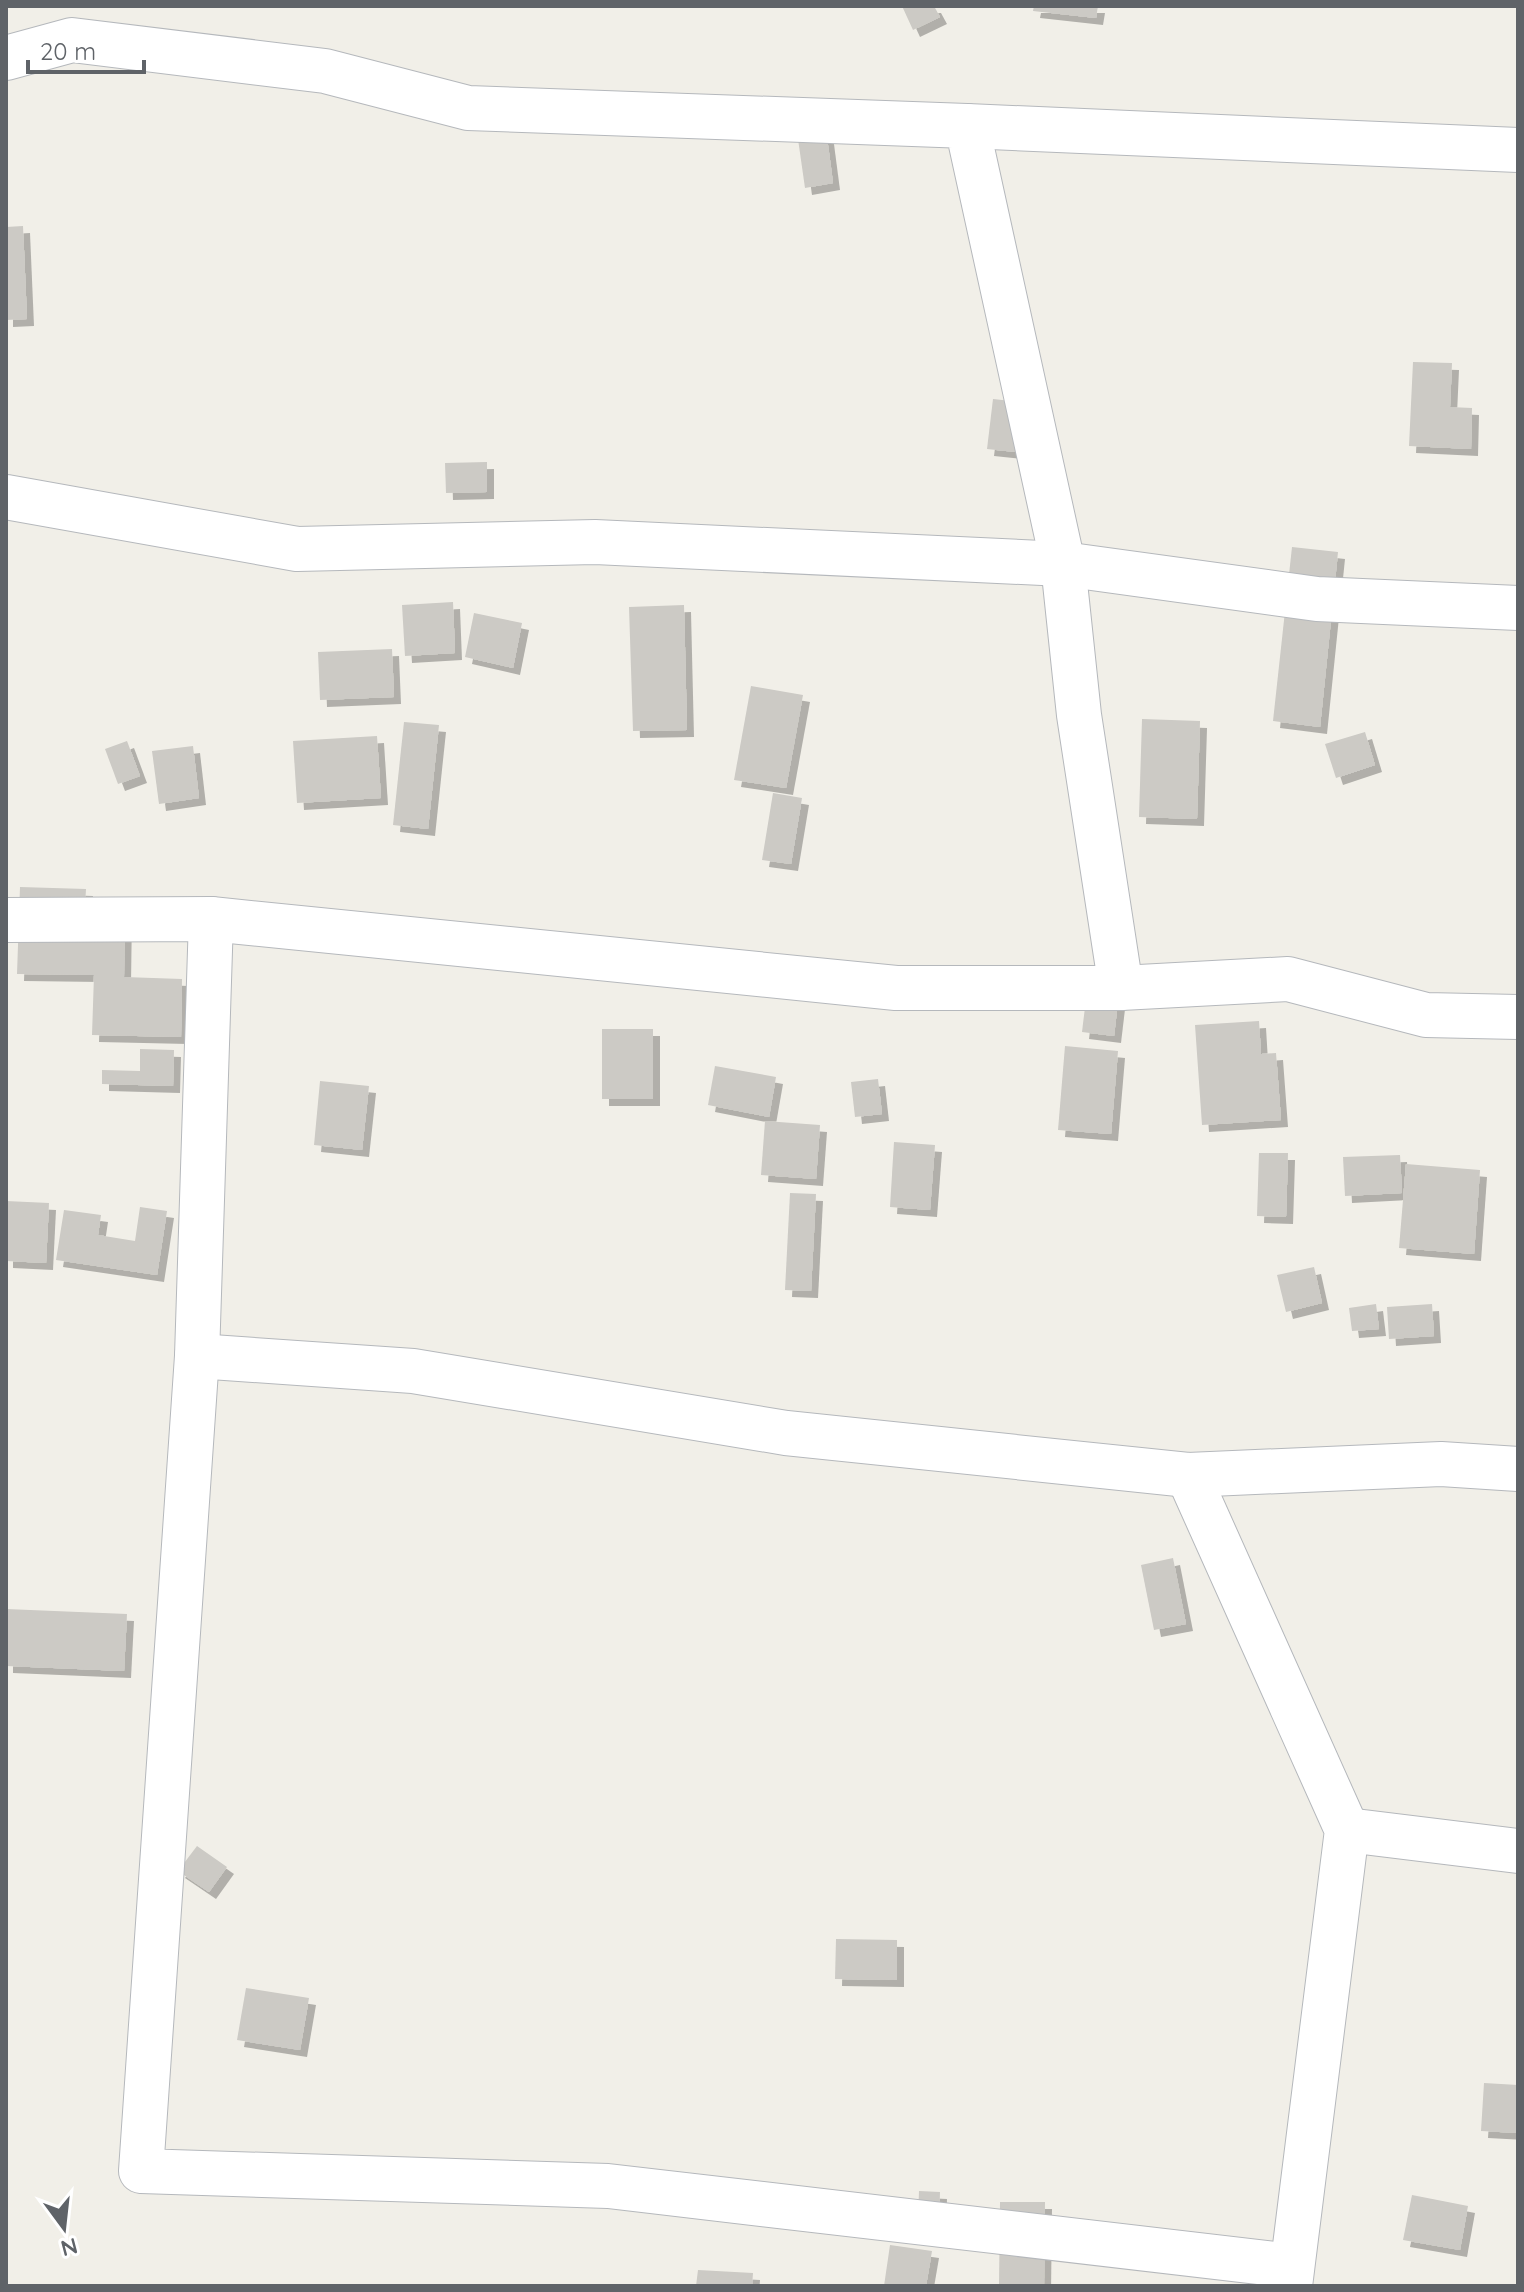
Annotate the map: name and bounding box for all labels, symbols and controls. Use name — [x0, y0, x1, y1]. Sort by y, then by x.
scale bar — [28, 24, 144, 74]
text: 20 m — [40, 36, 96, 66]
north arrow — [24, 2188, 104, 2268]
text: N — [58, 2232, 81, 2263]

